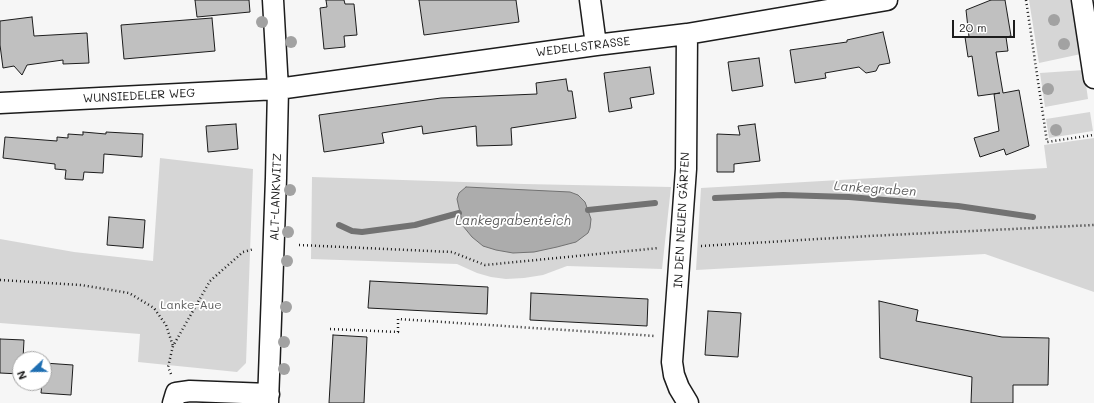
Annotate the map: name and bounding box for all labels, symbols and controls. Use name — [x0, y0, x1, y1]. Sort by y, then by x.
scale bar — [954, 12, 1017, 38]
text: 20 m — [959, 19, 987, 35]
street label: WEDELLSTRASSE — [535, 34, 631, 60]
street label: WUNSIEDELER WEG — [82, 86, 196, 106]
street label: IN DEN NEUEN GÄRTEN — [671, 152, 693, 288]
street label: ALT-LANKWITZ — [267, 153, 285, 241]
water label: Lankegraben — [833, 178, 917, 200]
water label: Lankegrabenteich — [455, 213, 571, 229]
park label: Lanke-Aue — [160, 298, 222, 312]
north arrow — [12, 351, 52, 391]
text: N — [13, 369, 30, 382]

